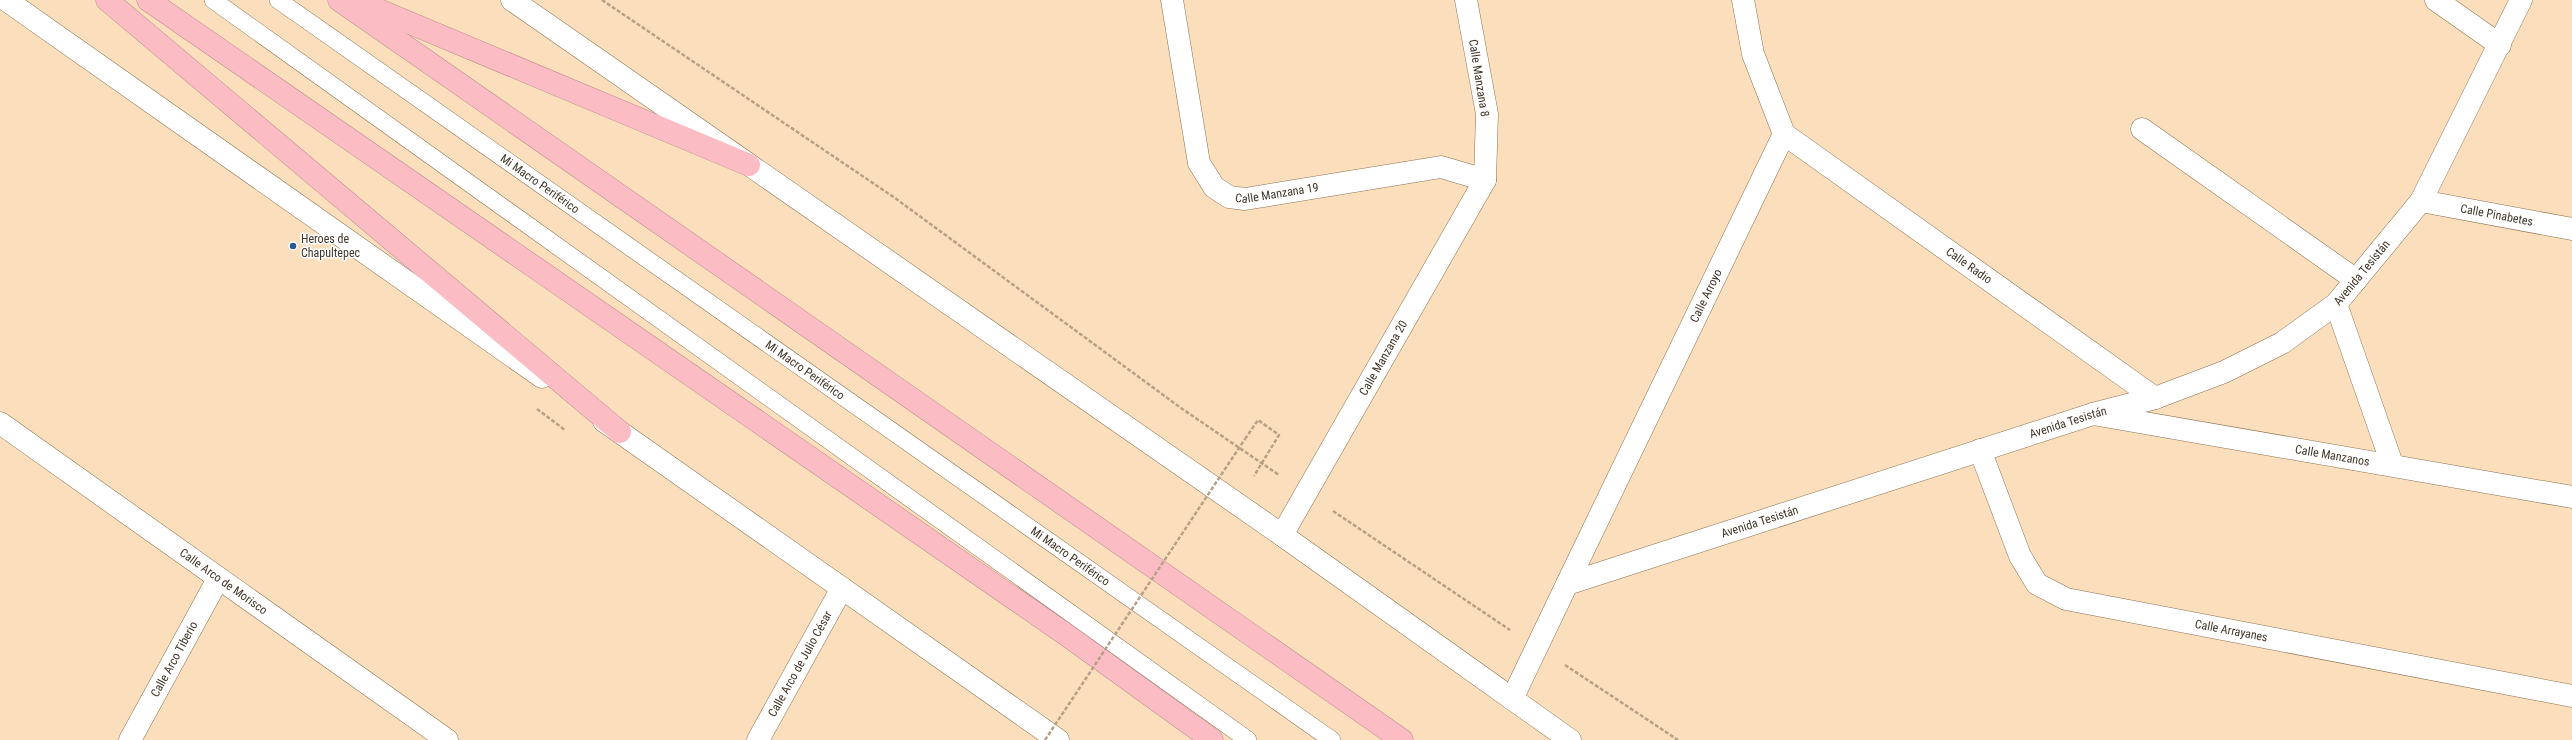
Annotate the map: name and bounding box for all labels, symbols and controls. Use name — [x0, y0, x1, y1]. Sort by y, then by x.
street label: Calle Manzana 8 — [1466, 38, 1492, 118]
street label: Mi Macro Periférico — [498, 151, 582, 216]
street label: Calle Manzana 19 — [1234, 180, 1320, 206]
street label: Calle Pinabetes — [2459, 201, 2534, 229]
place label: Heroes de Chapultepec — [301, 232, 361, 260]
street label: Avenida Tesistán — [2331, 237, 2393, 308]
marker: Heroes de Chapultepec — [288, 241, 298, 251]
street label: Calle Radio — [1943, 244, 1995, 287]
street label: Calle Arroyo — [1687, 267, 1725, 325]
street label: Calle Manzana 20 — [1356, 318, 1410, 398]
street label: Mi Macro Periférico — [763, 338, 847, 403]
street label: Avenida Tesistán — [2028, 404, 2108, 441]
street label: Calle Manzanos — [2294, 442, 2371, 469]
street label: Avenida Tesistán — [1719, 503, 1800, 541]
street label: Mi Macro Periférico — [1028, 524, 1112, 589]
street label: Calle Arco de Morisco — [177, 546, 270, 617]
street label: Calle Arco de Julio César — [765, 608, 835, 719]
street label: Calle Arrayanes — [2194, 617, 2269, 645]
street label: Calle Arco Tiberio — [148, 619, 200, 700]

